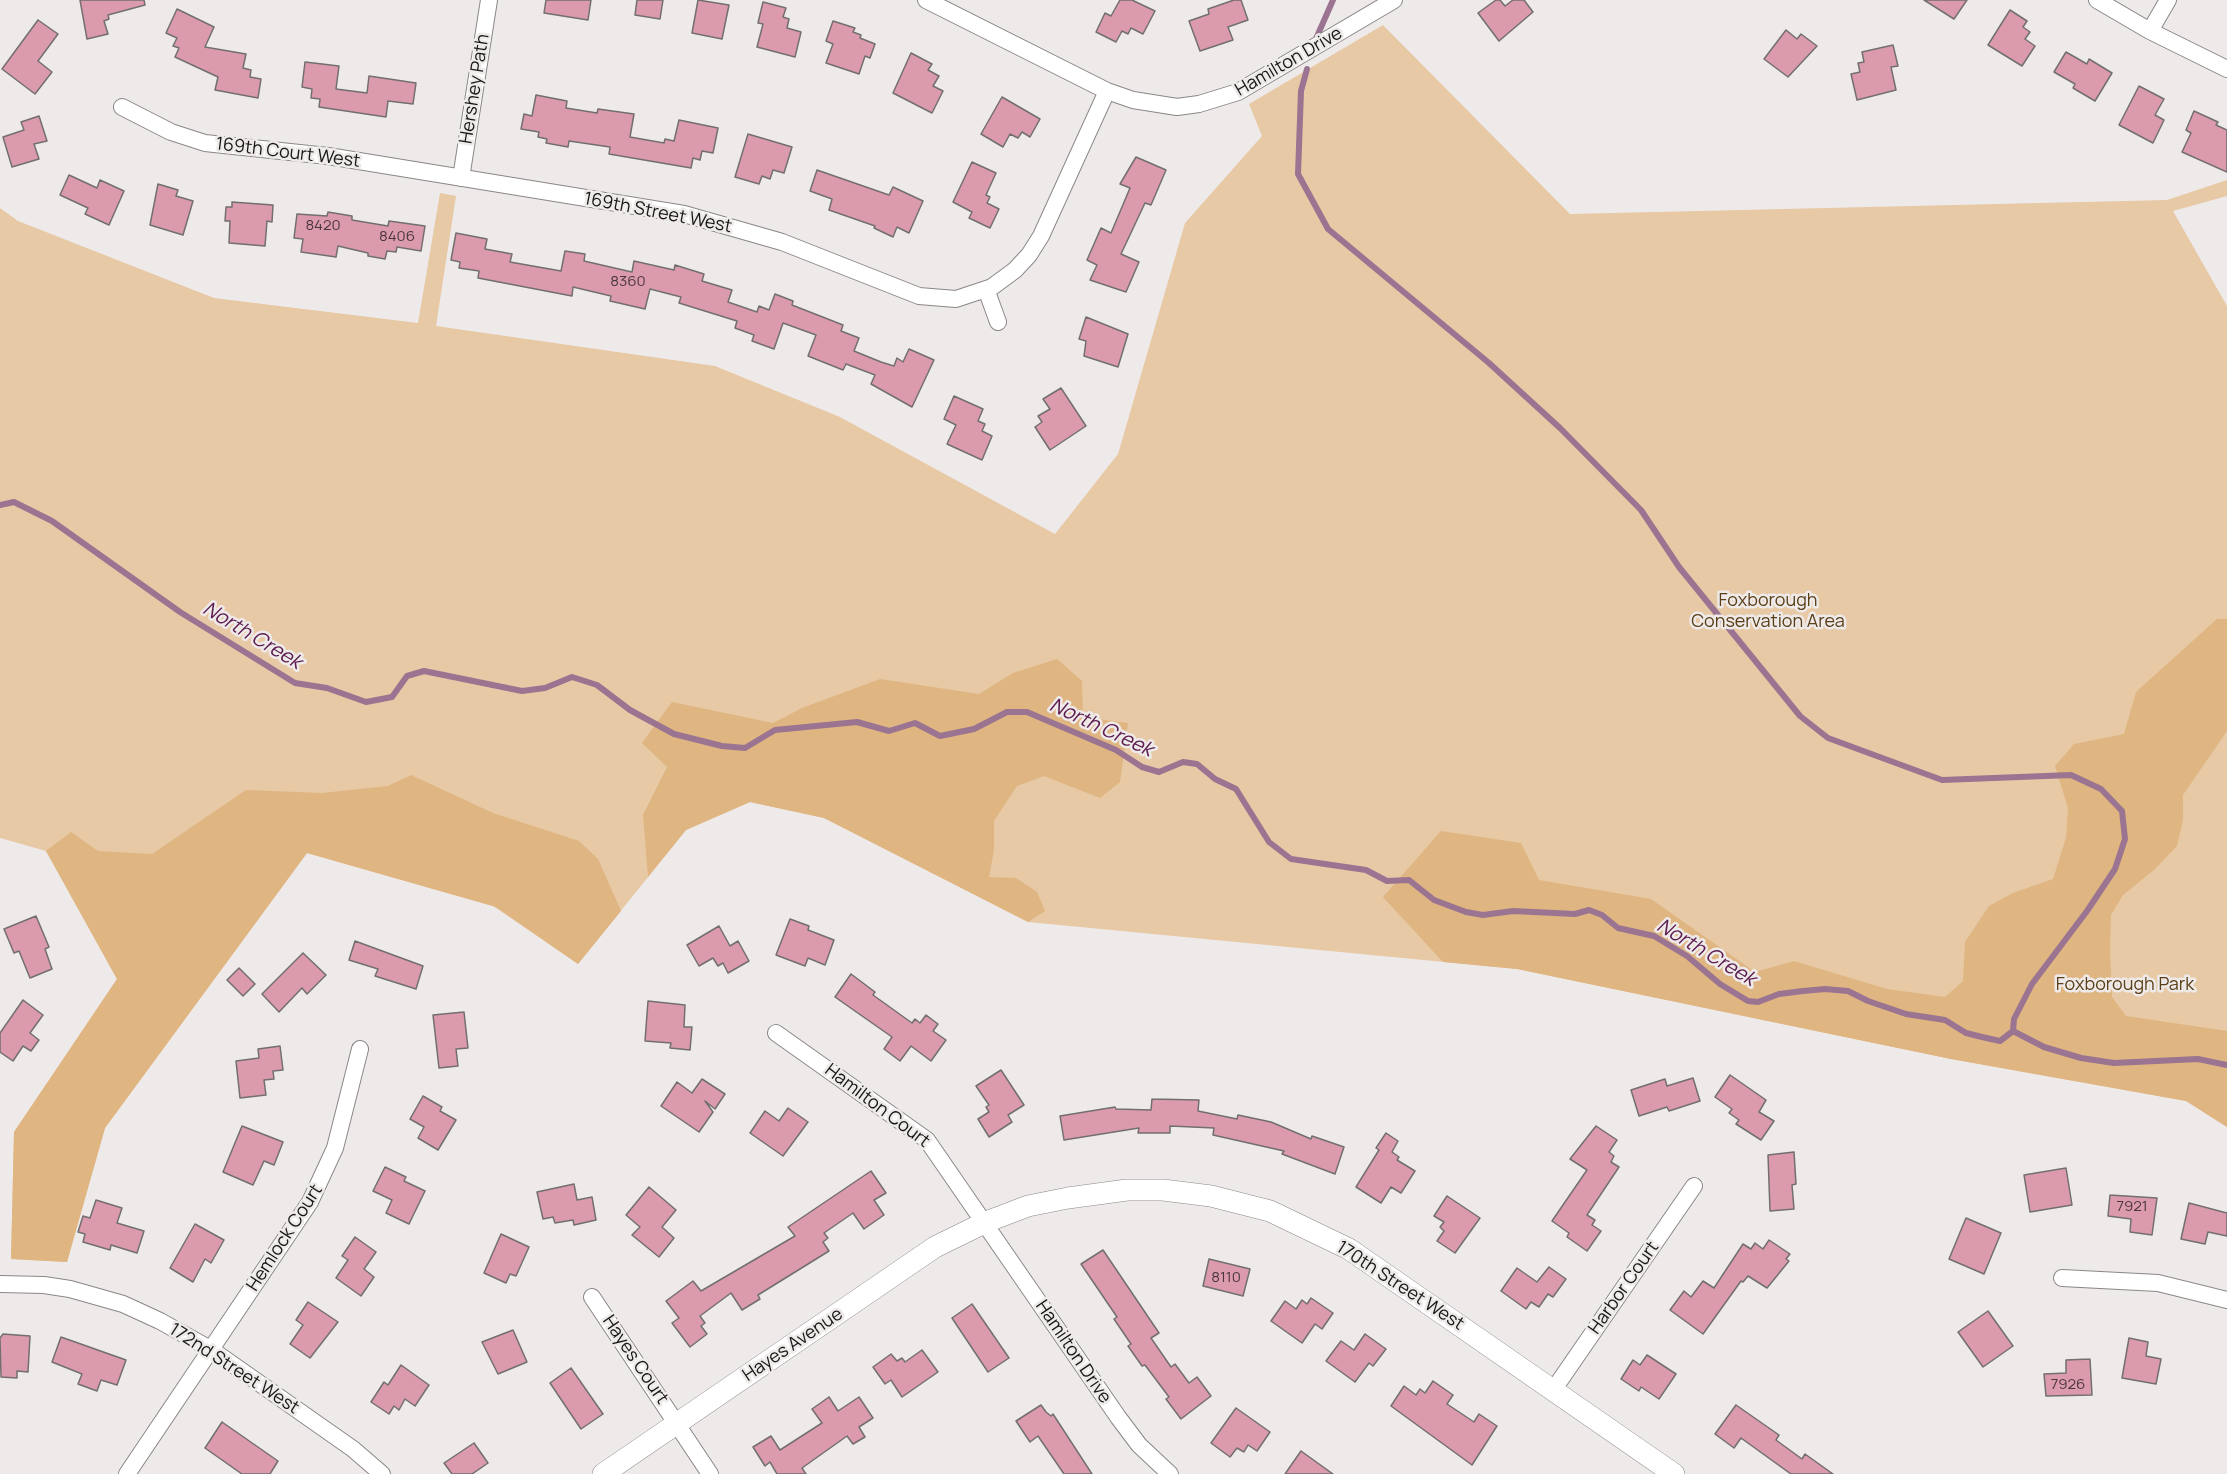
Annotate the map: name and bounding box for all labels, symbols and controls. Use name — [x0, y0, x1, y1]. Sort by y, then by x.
street label: Hamilton Drive — [1232, 23, 1346, 101]
street label: Hershey Path — [456, 33, 494, 145]
street label: 169th Court West — [215, 133, 361, 173]
street label: 169th Street West — [582, 188, 734, 238]
house number: 8420 — [305, 217, 341, 235]
house number: 8406 — [379, 228, 415, 246]
house number: 8360 — [610, 273, 646, 291]
park label: Foxborough Conservation Area — [1691, 590, 1845, 632]
water label: North Creek — [198, 597, 306, 675]
water label: North Creek — [1046, 694, 1156, 762]
water label: North Creek — [1652, 914, 1760, 992]
park label: Foxborough Park — [2056, 974, 2194, 996]
street label: Hamilton Court — [820, 1060, 934, 1152]
street label: Hemlock Court — [242, 1181, 328, 1295]
house number: 7921 — [2116, 1198, 2148, 1216]
street label: 170th Street West — [1332, 1237, 1468, 1335]
street label: Harbor Court — [1584, 1238, 1664, 1338]
house number: 8110 — [1211, 1269, 1241, 1287]
street label: Hamilton Drive — [1031, 1296, 1115, 1408]
street label: Hayes Avenue — [739, 1304, 847, 1386]
street label: Hayes Court — [597, 1312, 673, 1408]
street label: 172nd Street West — [165, 1319, 303, 1419]
house number: 7926 — [2051, 1376, 2085, 1394]

